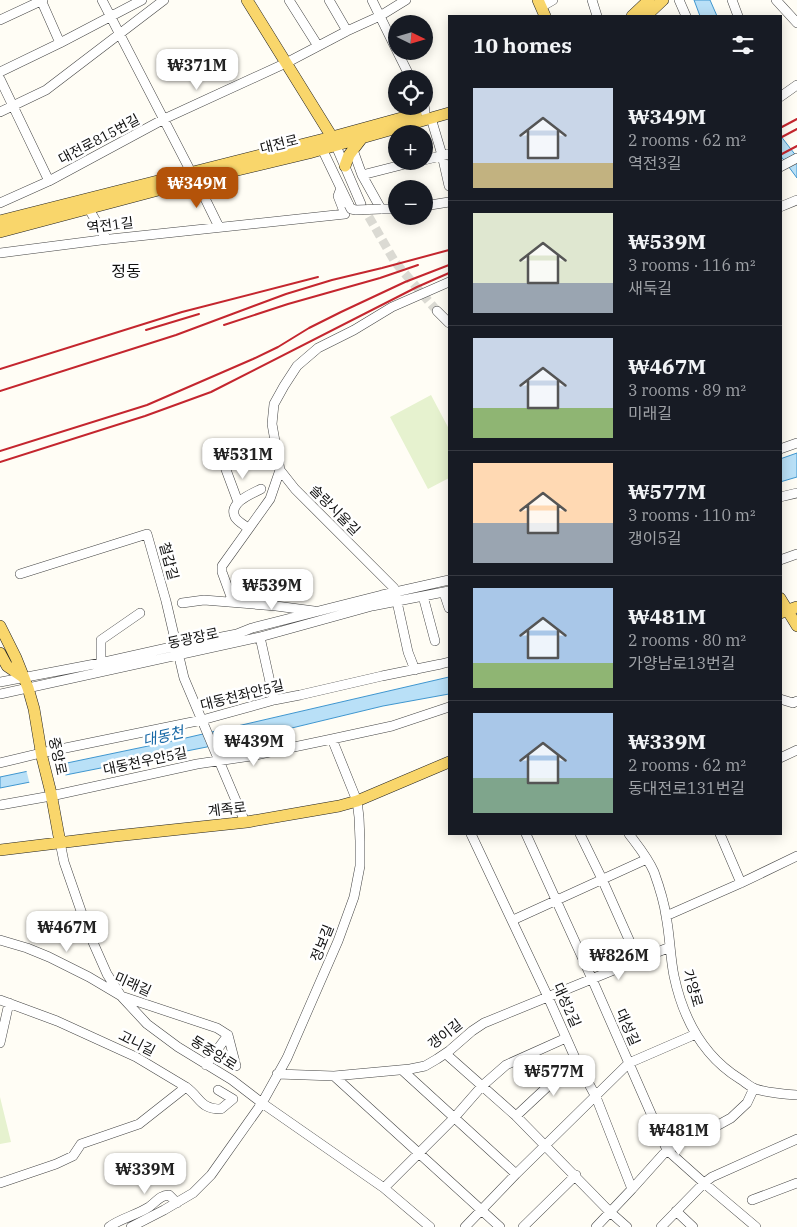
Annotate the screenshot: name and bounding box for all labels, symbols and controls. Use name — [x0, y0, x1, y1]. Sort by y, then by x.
north arrow — [388, 15, 432, 60]
map controls — [388, 15, 433, 225]
text: 10 homes — [473, 31, 572, 59]
icon: filters — [729, 31, 757, 59]
pin: ₩371M — [162, 48, 232, 91]
text: ₩371M — [167, 55, 227, 75]
button: locate — [388, 70, 433, 115]
text: ₩349M — [628, 102, 706, 130]
icon: home — [513, 108, 573, 168]
street label: 대전로815번길 — [55, 110, 143, 168]
button: + — [388, 125, 433, 170]
text: 2 rooms · 62 m² — [628, 130, 746, 150]
street label: 대전로 — [258, 131, 300, 157]
text: 역전3길 — [628, 153, 682, 173]
pin: ₩349M — [162, 166, 232, 209]
text: ₩349M — [167, 173, 227, 193]
button: − — [388, 180, 433, 225]
street label: 역전1길 — [86, 213, 134, 237]
text: ₩539M — [628, 227, 706, 255]
icon: home — [513, 233, 573, 293]
text: 3 rooms · 116 m² — [628, 255, 756, 275]
district label: 정동 — [111, 261, 141, 281]
text: 새둑길 — [628, 278, 672, 298]
text: ₩467M — [628, 352, 706, 380]
icon: home — [513, 358, 573, 418]
text: 3 rooms · 89 m² — [628, 380, 746, 400]
text: 미래길 — [628, 403, 672, 423]
pin: ₩531M — [208, 438, 278, 480]
text: ₩531M — [213, 444, 273, 464]
text: ₩577M — [628, 477, 706, 505]
street label: 솔랑시울길 — [306, 481, 364, 539]
icon: home — [513, 483, 573, 543]
text: 3 rooms · 110 m² — [628, 505, 756, 525]
text: 갱이5길 — [628, 528, 682, 548]
street label: 철갑길 — [155, 540, 183, 582]
pin: ₩539M — [237, 568, 307, 611]
text: ₩539M — [242, 575, 302, 595]
text: ₩481M — [628, 602, 706, 630]
icon: home — [513, 608, 573, 668]
street label: 동광장로 — [166, 624, 220, 652]
text: 2 rooms · 80 m² — [628, 630, 746, 650]
text: 가양남로13번길 — [628, 653, 736, 673]
street label: 대동천좌안5길 — [198, 676, 286, 714]
water label: 대동천 — [141, 722, 187, 750]
pin: ₩439M — [219, 724, 289, 767]
text: ₩339M — [628, 727, 706, 755]
text: ₩439M — [224, 731, 284, 751]
icon: home — [513, 733, 573, 793]
street label: 중앙로 — [45, 735, 71, 777]
street label: 대동천우안5길 — [101, 743, 189, 779]
text: 2 rooms · 62 m² — [628, 755, 746, 775]
text: 동대전로131번길 — [628, 778, 745, 798]
street label: 계족로 — [207, 798, 247, 820]
pin: ₩467M — [32, 910, 102, 953]
text: ₩467M — [37, 917, 97, 937]
street label: 정보길 — [306, 922, 338, 964]
pin: ₩826M — [584, 938, 654, 981]
text: ₩826M — [589, 945, 649, 965]
street label: 가양로 — [679, 967, 707, 1009]
street label: 미래길 — [112, 968, 154, 1000]
street label: 대성2길 — [549, 980, 585, 1030]
street label: 대성길 — [612, 1006, 644, 1048]
street label: 갱이길 — [424, 1015, 466, 1053]
street label: 고니길 — [116, 1026, 158, 1060]
street label: 동중앙로 — [187, 1032, 241, 1074]
pin: ₩577M — [519, 1054, 589, 1097]
text: ₩577M — [524, 1061, 584, 1081]
pin: ₩481M — [644, 1114, 714, 1156]
text: ₩481M — [649, 1120, 709, 1140]
pin: ₩339M — [110, 1152, 180, 1195]
text: ₩339M — [115, 1159, 175, 1179]

